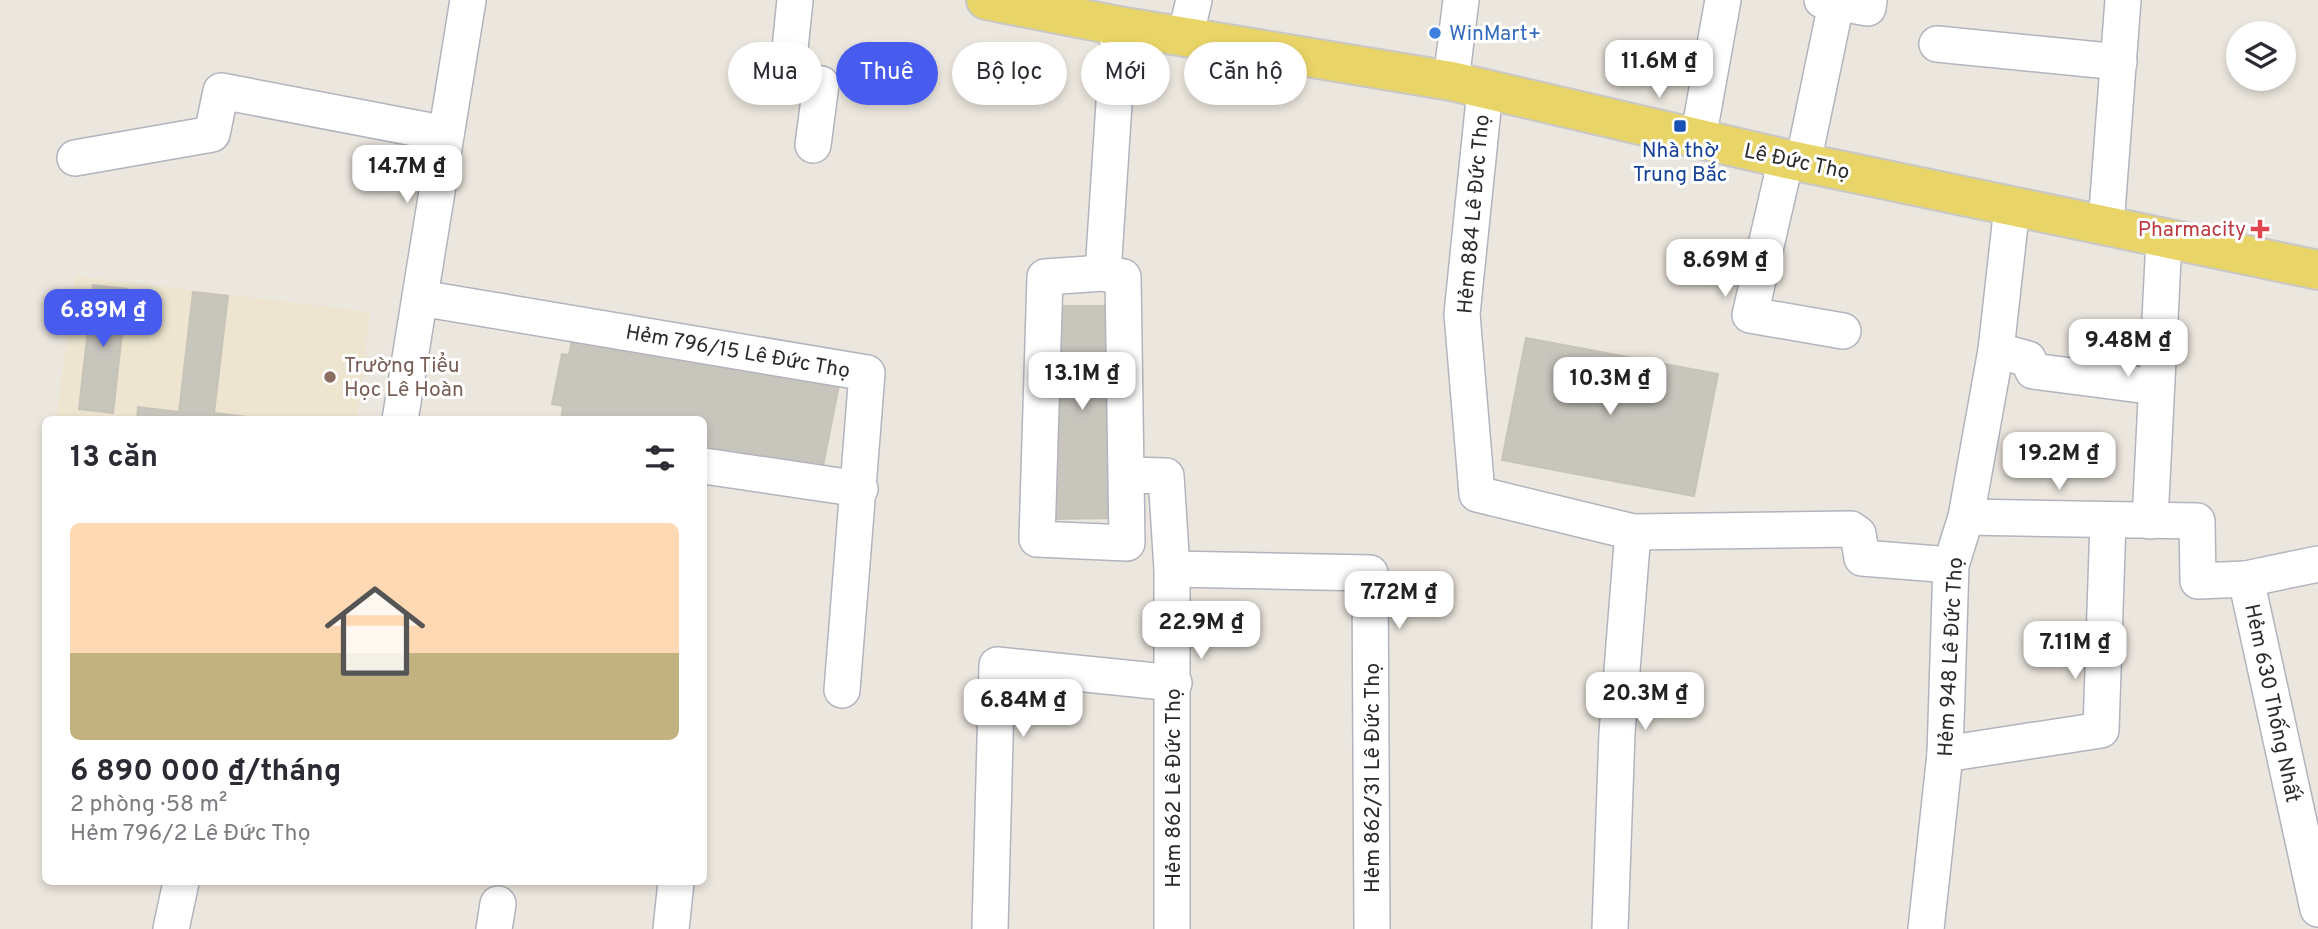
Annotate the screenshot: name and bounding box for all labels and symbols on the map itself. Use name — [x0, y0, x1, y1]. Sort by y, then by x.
place label: WinMart+ — [1449, 21, 1541, 48]
marker: WinMart+ — [1427, 25, 1443, 41]
pin: 11.6M ₫ — [1594, 41, 1724, 100]
street label: Hẻm 884 Lê Đức Thọ — [1452, 113, 1497, 315]
marker: Nhà thờ Trung Bắc — [1672, 118, 1688, 134]
place label: Nhà thờ Trung Bắc — [1633, 138, 1727, 189]
street label: Lê Đức Thọ — [1741, 138, 1852, 187]
pin: 14.7M ₫ — [342, 146, 472, 205]
place label: Pharmacity — [2138, 217, 2246, 244]
marker: Pharmacity — [2252, 221, 2268, 237]
pin: 8.69M ₫ — [1660, 240, 1790, 299]
pin: 6.89M ₫ — [38, 290, 168, 349]
street label: Hẻm 796/15 Lê Đức Thọ — [623, 319, 852, 386]
pin: 9.48M ₫ — [2063, 320, 2193, 379]
place label: Trường Tiểu Học Lê Hoàn — [344, 351, 464, 404]
pin: 13.1M ₫ — [1017, 352, 1147, 412]
pin: 10.3M ₫ — [1545, 358, 1675, 417]
marker: Trường Tiểu Học Lê Hoàn — [322, 369, 338, 385]
pin: 19.2M ₫ — [1994, 433, 2124, 492]
street label: Hẻm 948 Lê Đức Thọ — [1933, 557, 1970, 757]
pin: 7.72M ₫ — [1334, 572, 1464, 631]
street label: Hẻm 630 Thống Nhất — [2237, 601, 2306, 805]
pin: 22.9M ₫ — [1136, 602, 1266, 661]
pin: 7.11M ₫ — [2010, 622, 2140, 681]
street label: Hẻm 862/31 Lê Đức Thọ — [1360, 663, 1387, 893]
pin: 20.3M ₫ — [1580, 672, 1710, 732]
pin: 6.84M ₫ — [958, 680, 1088, 739]
street label: Hẻm 862 Lê Đức Thọ — [1161, 688, 1188, 888]

